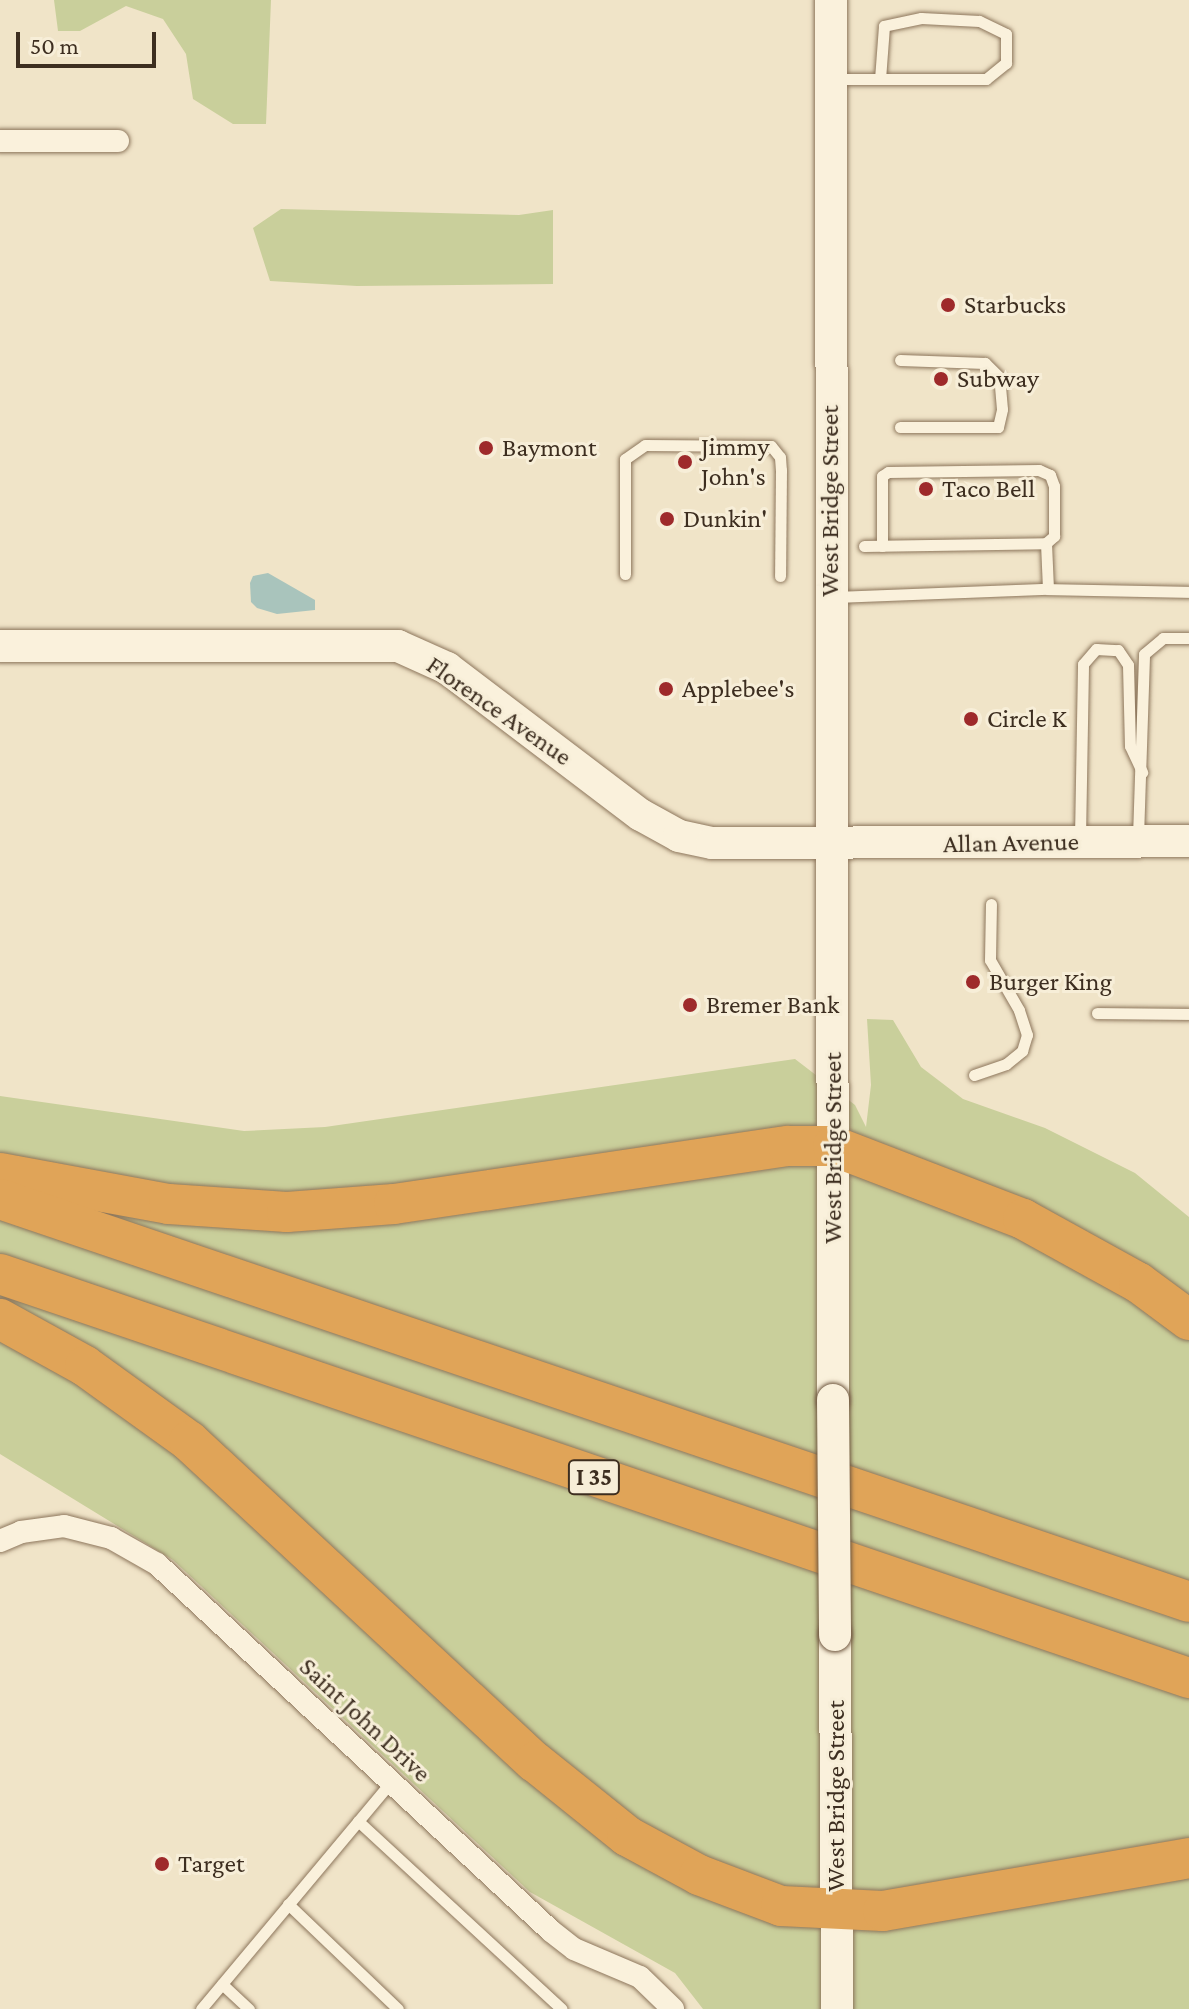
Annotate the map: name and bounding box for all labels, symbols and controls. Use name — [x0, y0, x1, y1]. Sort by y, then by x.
scale bar — [20, 16, 160, 66]
text: 50 m — [30, 32, 79, 59]
place label: Starbucks — [964, 289, 1066, 321]
marker: Starbucks — [939, 296, 957, 314]
place label: Subway — [957, 363, 1039, 395]
marker: Subway — [932, 370, 950, 388]
street label: West Bridge Street — [814, 405, 846, 597]
place label: Jimmy John's — [701, 431, 769, 492]
place label: Baymont — [502, 432, 597, 464]
marker: Baymont — [477, 439, 495, 457]
marker: Jimmy John's — [676, 453, 694, 471]
place label: Taco Bell — [942, 473, 1035, 505]
marker: Taco Bell — [917, 480, 935, 498]
place label: Dunkin' — [683, 503, 767, 535]
marker: Dunkin' — [658, 510, 676, 528]
street label: Florence Avenue — [420, 649, 578, 773]
place label: Applebee's — [682, 673, 795, 705]
marker: Applebee's — [657, 680, 675, 698]
place label: Circle K — [987, 703, 1067, 735]
marker: Circle K — [962, 710, 980, 728]
street label: Allan Avenue — [943, 826, 1079, 860]
place label: Burger King — [989, 966, 1112, 998]
marker: Burger King — [964, 973, 982, 991]
place label: Bremer Bank — [706, 989, 839, 1021]
marker: Bremer Bank — [681, 996, 699, 1014]
street label: West Bridge Street — [817, 1052, 849, 1244]
road number: I 35 — [566, 1457, 622, 1497]
street label: Saint John Drive — [293, 1651, 437, 1789]
street label: West Bridge Street — [820, 1700, 852, 1892]
place label: Target — [178, 1848, 245, 1880]
marker: Target — [153, 1855, 171, 1873]

